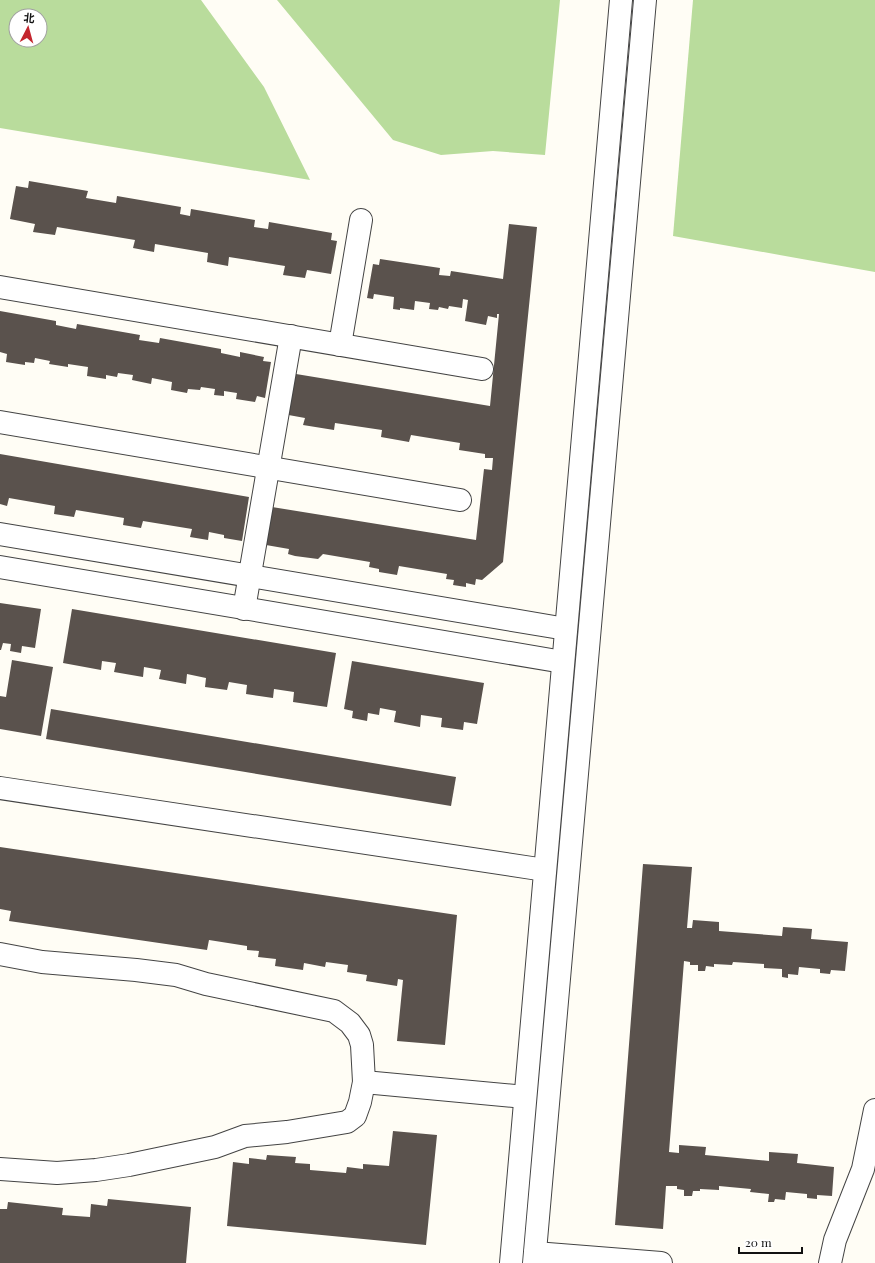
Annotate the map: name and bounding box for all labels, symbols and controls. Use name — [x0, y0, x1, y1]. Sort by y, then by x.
north arrow — [8, 8, 48, 48]
text: 北 — [23, 10, 35, 26]
scale bar — [739, 1229, 802, 1255]
text: 20 m — [745, 1234, 772, 1250]

